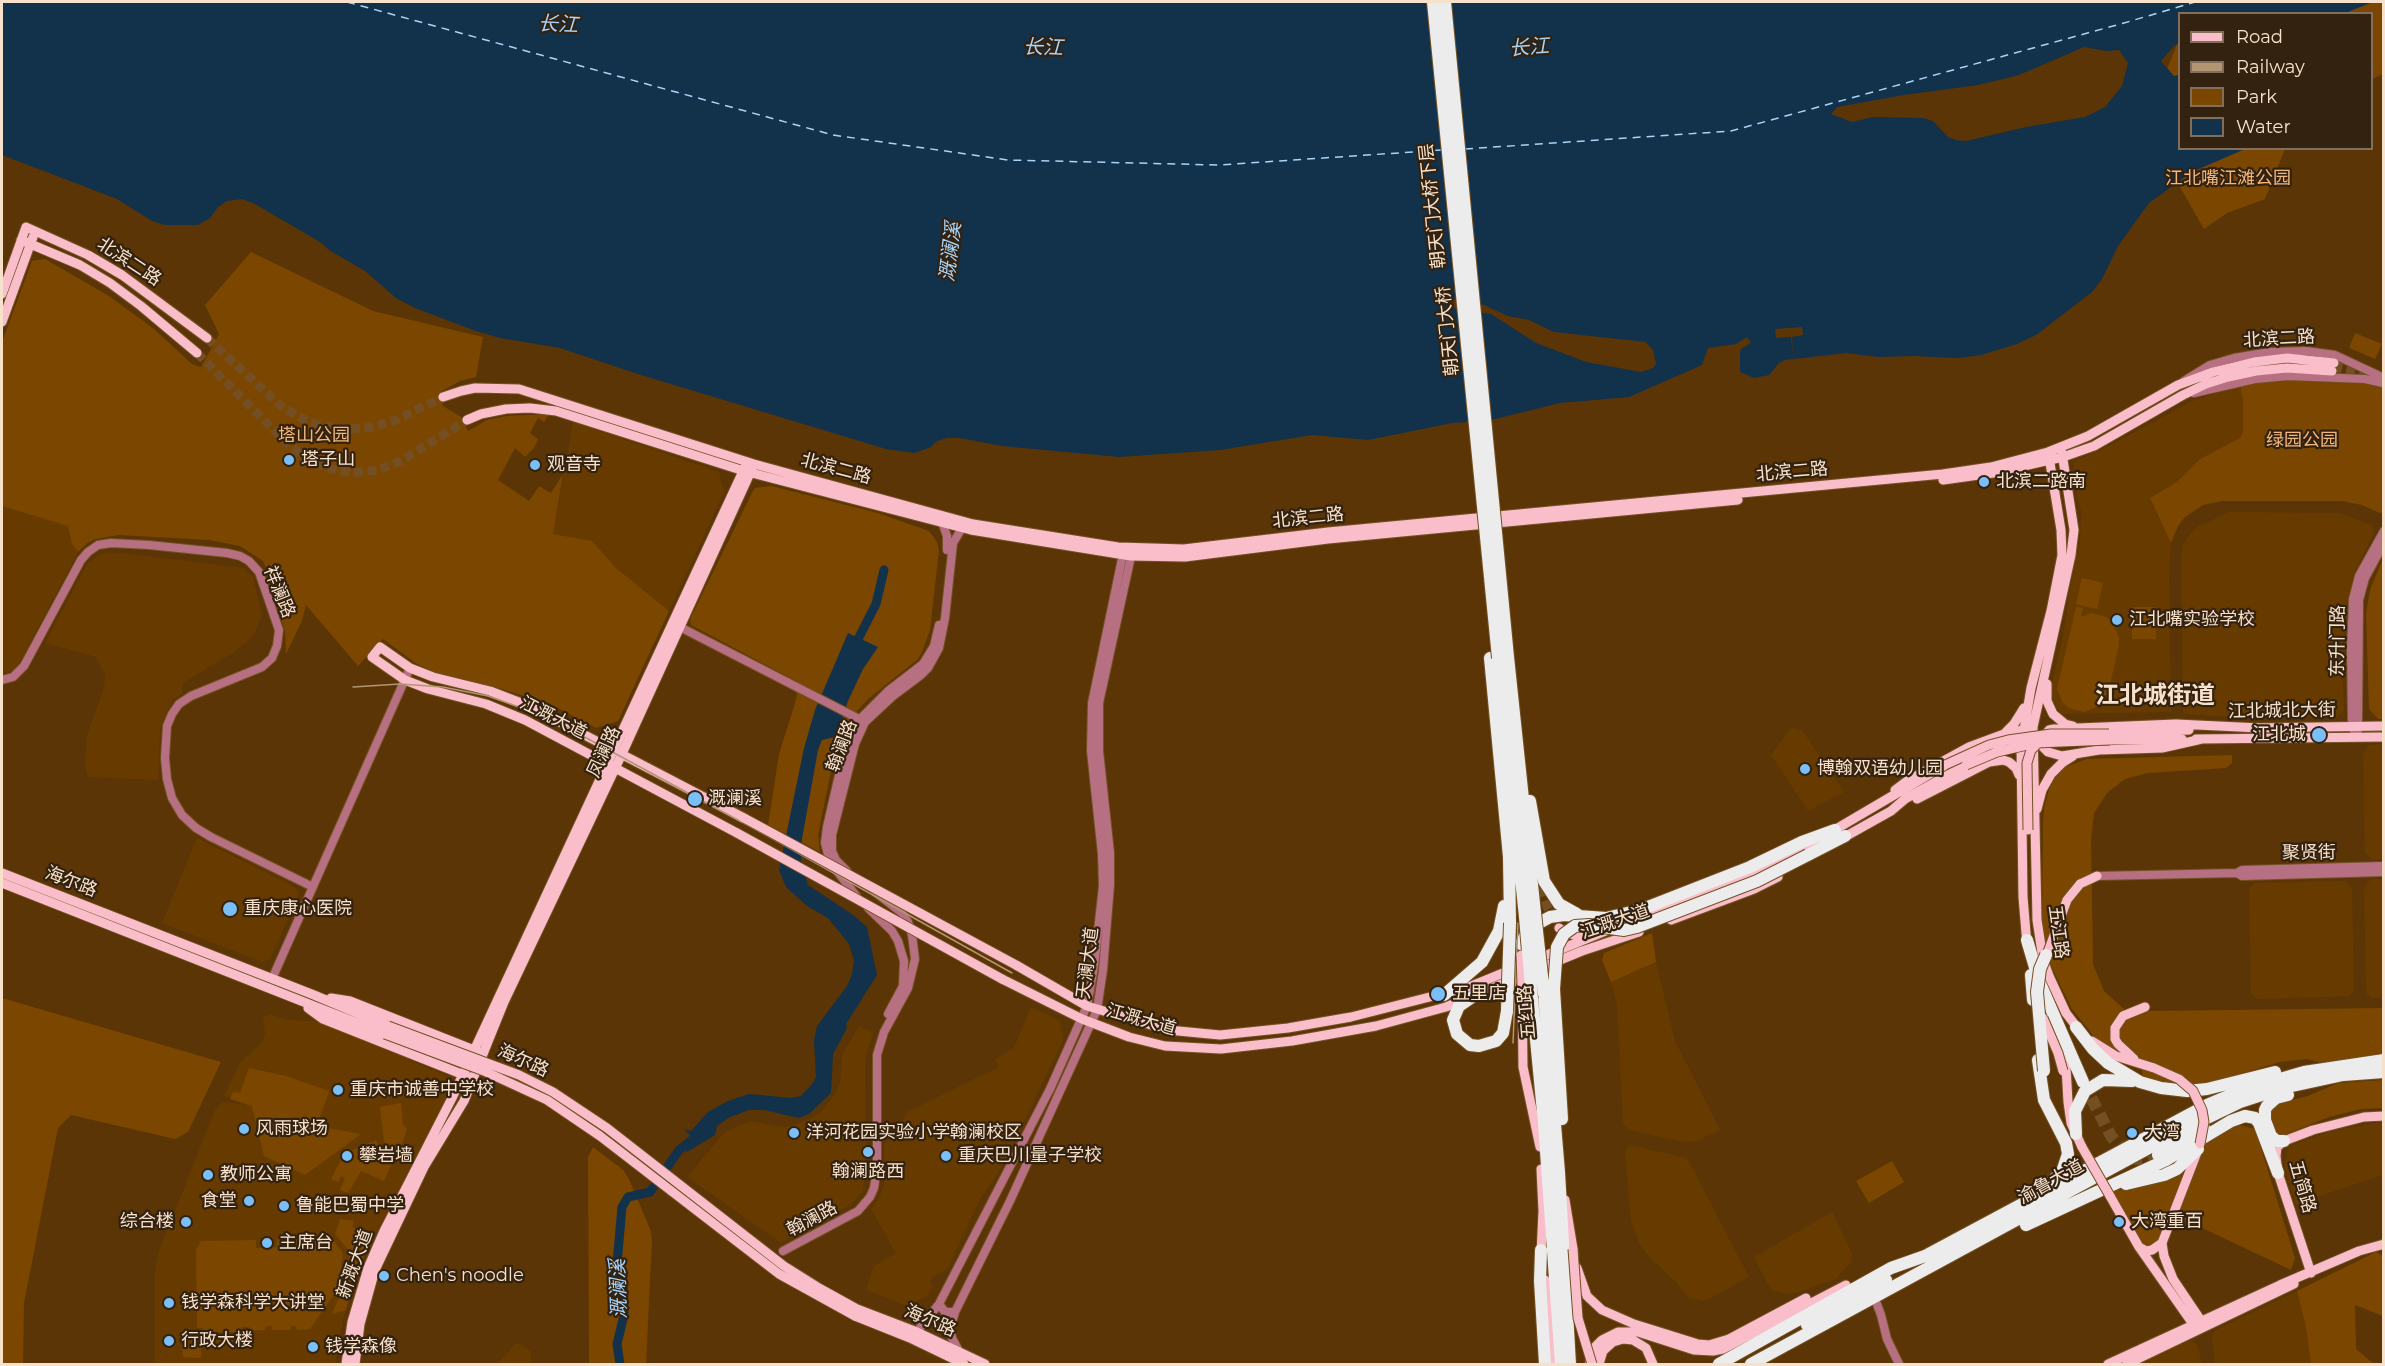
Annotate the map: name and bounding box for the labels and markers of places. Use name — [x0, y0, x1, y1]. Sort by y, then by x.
place label: 塔子山 — [301, 449, 355, 471]
marker: 塔子山 — [282, 453, 296, 467]
place label: 观音寺 — [547, 454, 601, 476]
marker: 观音寺 — [528, 458, 542, 472]
place label: 北滨二路南 — [1996, 471, 2086, 493]
marker: 北滨二路南 — [1977, 475, 1991, 489]
place label: 江北嘴实验学校 — [2129, 609, 2255, 631]
marker: 江北嘴实验学校 — [2110, 613, 2124, 627]
place label: 江北城 — [2252, 724, 2306, 746]
marker: 江北城 — [2310, 726, 2328, 744]
place label: 博翰双语幼儿园 — [1817, 758, 1943, 780]
marker: 博翰双语幼儿园 — [1798, 762, 1812, 776]
place label: 溉澜溪 — [708, 788, 762, 810]
marker: 溉澜溪 — [686, 790, 704, 808]
place label: 重庆康心医院 — [244, 898, 352, 920]
marker: 重庆康心医院 — [221, 900, 239, 918]
place label: 五里店 — [1452, 983, 1506, 1005]
marker: 五里店 — [1429, 985, 1447, 1003]
place label: 重庆市诚善中学校 — [350, 1079, 494, 1101]
marker: 重庆市诚善中学校 — [331, 1083, 345, 1097]
place label: 风雨球场 — [256, 1118, 328, 1140]
marker: 风雨球场 — [237, 1122, 251, 1136]
place label: 洋河花园实验小学翰澜校区 — [806, 1122, 1022, 1144]
place label: 大湾 — [2144, 1122, 2180, 1144]
marker: 洋河花园实验小学翰澜校区 — [787, 1126, 801, 1140]
marker: 大湾 — [2125, 1126, 2139, 1140]
place label: 攀岩墙 — [359, 1145, 413, 1167]
marker: 翰澜路西 — [861, 1145, 875, 1159]
place label: 重庆巴川量子学校 — [958, 1145, 1102, 1167]
marker: 攀岩墙 — [340, 1149, 354, 1163]
marker: 重庆巴川量子学校 — [939, 1149, 953, 1163]
place label: 翰澜路西 — [832, 1161, 904, 1183]
place label: 教师公寓 — [220, 1164, 292, 1186]
marker: 教师公寓 — [201, 1168, 215, 1182]
place label: 食堂 — [201, 1190, 237, 1212]
marker: 食堂 — [242, 1194, 256, 1208]
place label: 鲁能巴蜀中学 — [296, 1195, 404, 1217]
marker: 鲁能巴蜀中学 — [277, 1199, 291, 1213]
place label: 综合楼 — [120, 1211, 174, 1233]
place label: 大湾重百 — [2131, 1211, 2203, 1233]
marker: 综合楼 — [179, 1215, 193, 1229]
marker: 大湾重百 — [2112, 1215, 2126, 1229]
place label: 主席台 — [279, 1232, 333, 1254]
marker: 主席台 — [260, 1236, 274, 1250]
place label: Chen's noodle — [396, 1265, 524, 1287]
marker: Chen's noodle — [377, 1269, 391, 1283]
place label: 钱学森科学大讲堂 — [181, 1292, 325, 1314]
marker: 钱学森科学大讲堂 — [162, 1296, 176, 1310]
place label: 行政大楼 — [181, 1330, 253, 1352]
marker: 行政大楼 — [162, 1334, 176, 1348]
place label: 钱学森像 — [325, 1336, 397, 1358]
marker: 钱学森像 — [306, 1340, 320, 1354]

